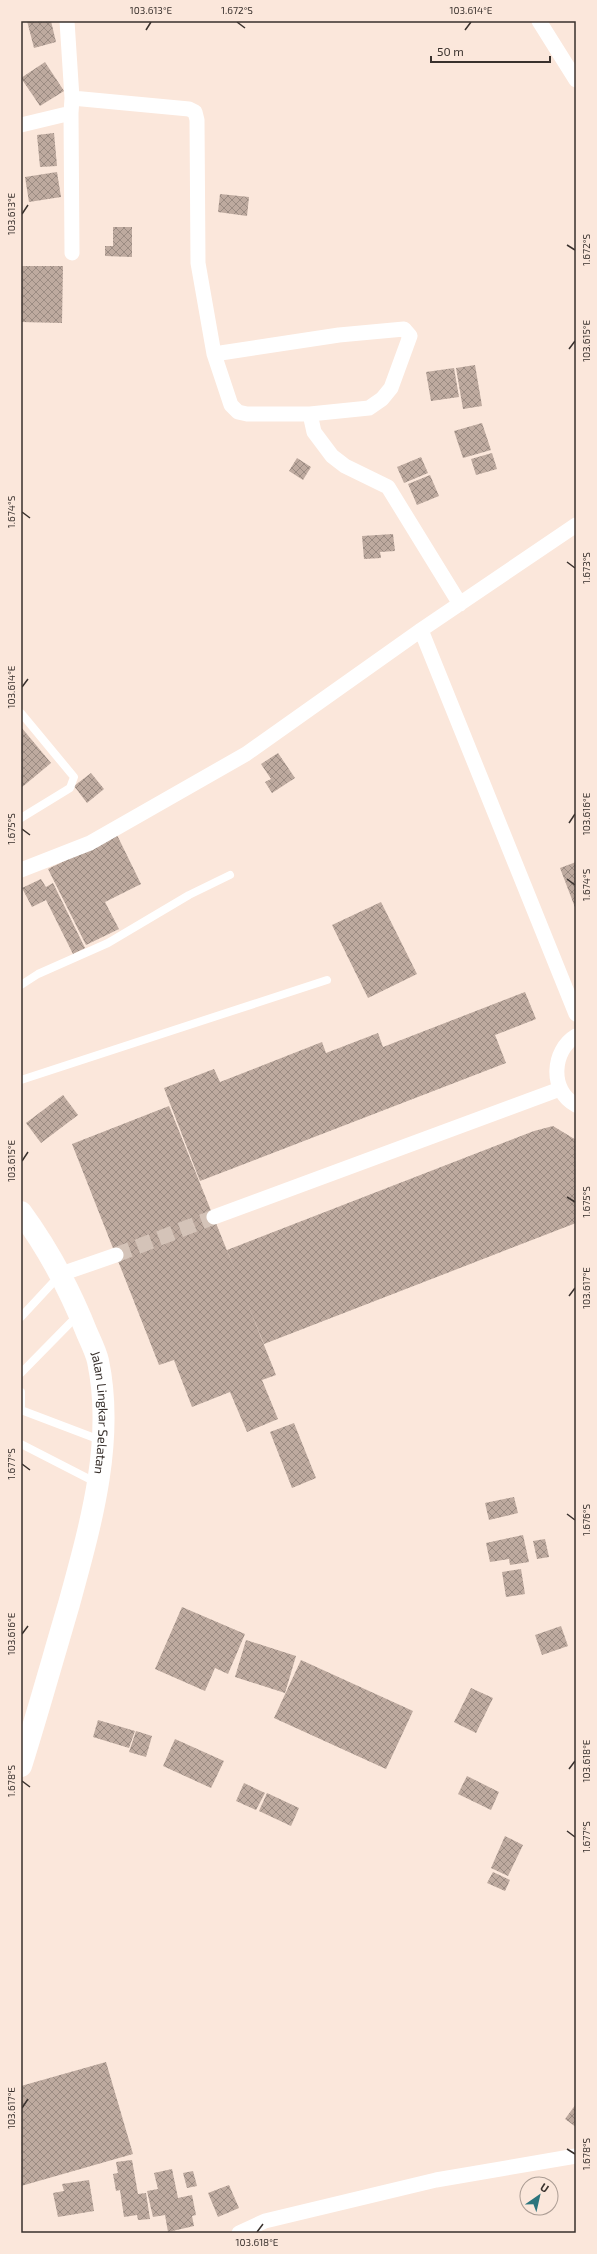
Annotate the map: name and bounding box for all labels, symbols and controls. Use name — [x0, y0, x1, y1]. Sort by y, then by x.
text: 103.613°E — [130, 4, 173, 16]
text: 1.672°S — [221, 4, 253, 16]
text: 103.614°E — [450, 4, 493, 16]
scale bar — [431, 38, 550, 64]
text: 50 m — [437, 44, 464, 58]
text: 103.613°E — [5, 192, 17, 235]
text: 1.672°S — [580, 234, 592, 266]
text: 103.615°E — [580, 320, 592, 362]
text: 1.674°S — [5, 495, 17, 528]
text: 1.673°S — [580, 552, 592, 584]
text: 103.614°E — [5, 665, 17, 708]
text: 103.616°E — [580, 792, 592, 835]
text: 1.675°S — [5, 813, 17, 845]
text: 1.674°S — [580, 868, 592, 901]
text: 103.615°E — [5, 1140, 17, 1182]
text: 1.675°S — [580, 1186, 592, 1218]
text: 103.617°E — [580, 1267, 592, 1309]
street label: Jalan Lingkar Selatan — [87, 1348, 112, 1475]
text: 1.677°S — [5, 1448, 17, 1480]
text: 1.676°S — [580, 1504, 592, 1536]
text: 103.616°E — [5, 1612, 17, 1655]
text: 103.618°E — [580, 1739, 592, 1782]
text: 1.678°S — [5, 1764, 17, 1797]
text: 1.677°S — [580, 1821, 592, 1853]
text: 103.617°E — [5, 2087, 17, 2129]
text: 1.678°S — [580, 2137, 592, 2170]
north arrow — [519, 2176, 559, 2216]
text: U — [538, 2180, 552, 2195]
text: 103.618°E — [236, 2236, 279, 2248]

